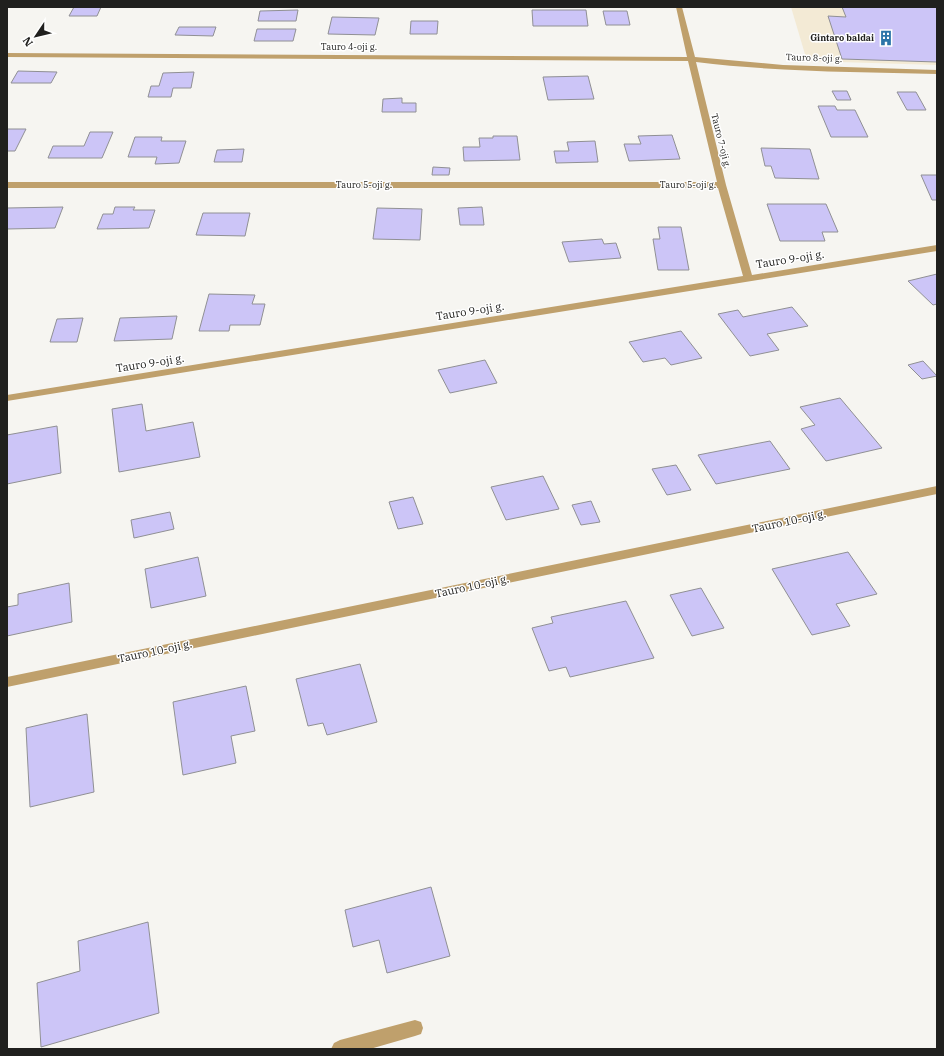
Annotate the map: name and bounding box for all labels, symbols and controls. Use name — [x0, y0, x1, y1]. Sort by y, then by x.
north arrow — [16, 16, 56, 56]
building icon: Gintaro baldai — [877, 29, 895, 47]
place label: Gintaro baldai — [810, 32, 874, 43]
text: N — [19, 34, 36, 49]
street label: Tauro 4-oji g. — [321, 41, 377, 52]
street label: Tauro 8-oji g. — [786, 51, 842, 64]
street label: Tauro 7-oji g. — [709, 112, 734, 170]
street label: Tauro 5-oji g. — [336, 179, 392, 190]
street label: Tauro 5-oji g. — [660, 179, 716, 190]
street label: Tauro 9-oji g. — [755, 247, 825, 271]
street label: Tauro 9-oji g. — [435, 299, 505, 323]
street label: Tauro 9-oji g. — [115, 351, 185, 375]
street label: Tauro 10-oji g. — [751, 506, 827, 536]
street label: Tauro 10-oji g. — [434, 571, 510, 601]
street label: Tauro 10-oji g. — [117, 636, 193, 666]

